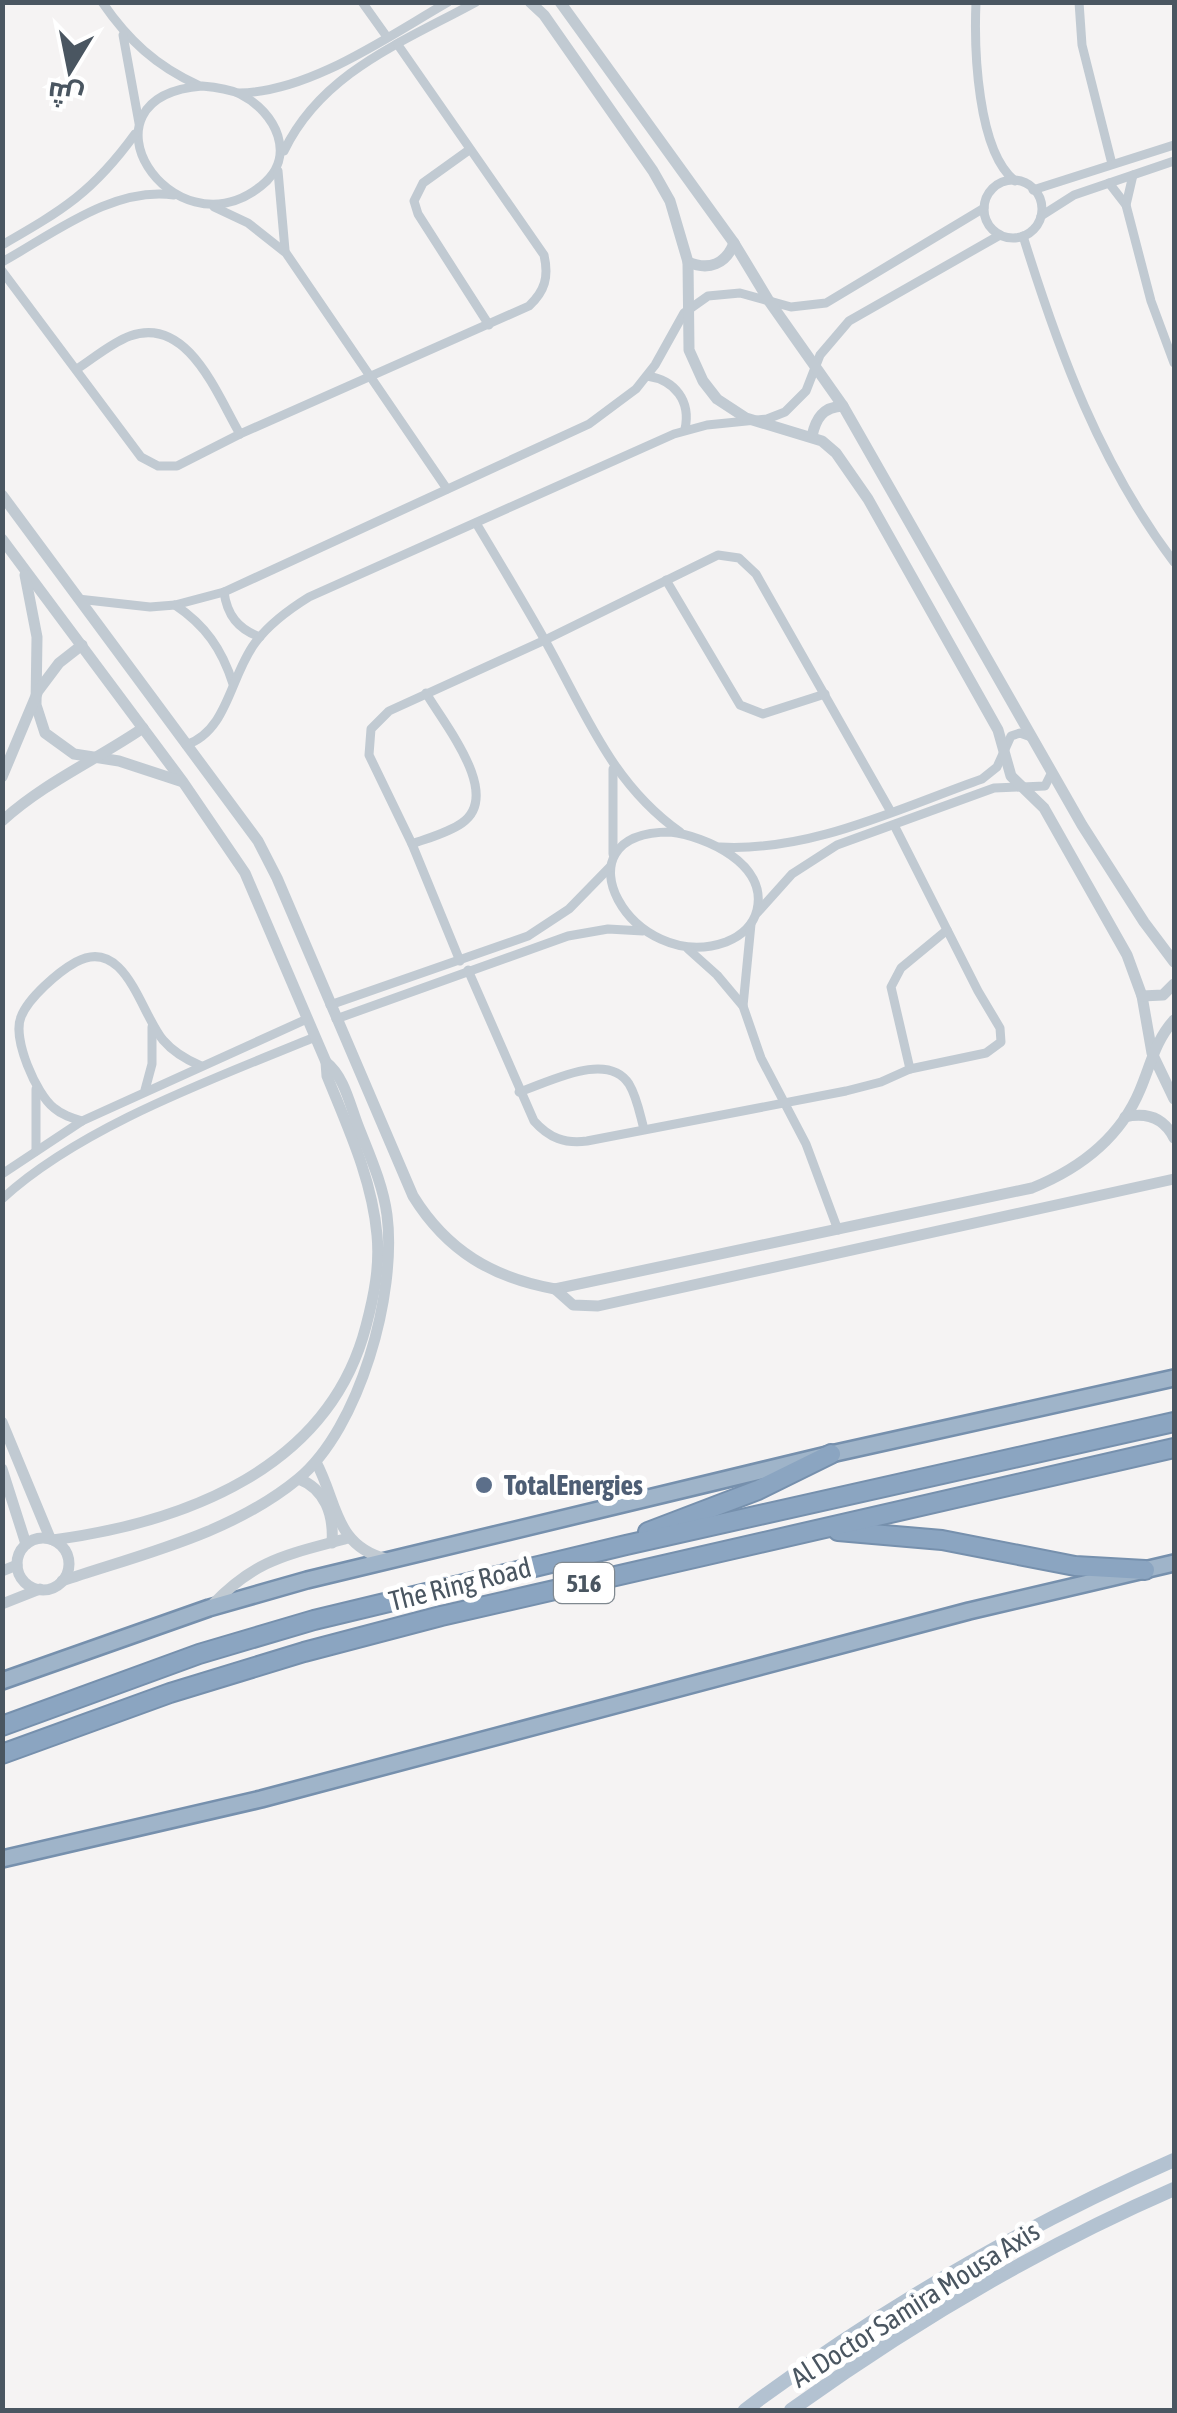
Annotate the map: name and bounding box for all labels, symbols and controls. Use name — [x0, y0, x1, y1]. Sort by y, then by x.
north arrow — [20, 20, 120, 120]
text: ش — [45, 75, 86, 113]
place label: TotalEnergies — [504, 1469, 643, 1501]
marker: TotalEnergies — [473, 1474, 495, 1496]
street label: The Ring Road — [386, 1551, 534, 1617]
road number: 516 — [554, 1563, 614, 1603]
street label: Al Doctor Samira Mousa Axis — [785, 2214, 1045, 2394]

